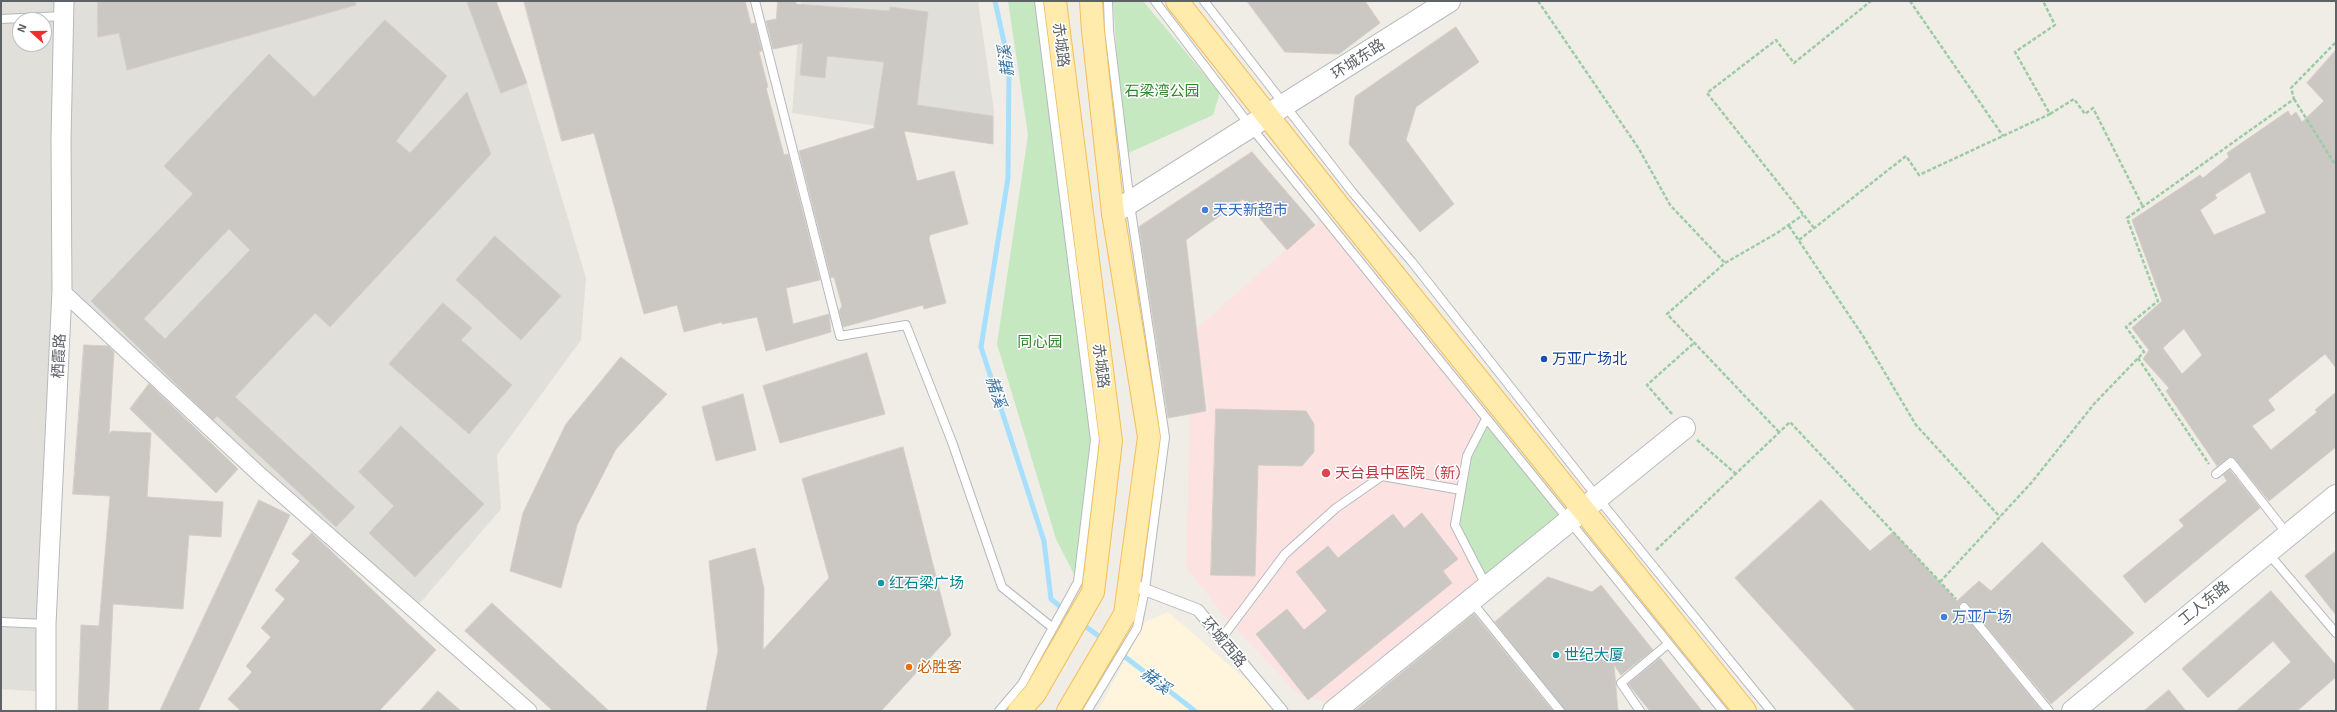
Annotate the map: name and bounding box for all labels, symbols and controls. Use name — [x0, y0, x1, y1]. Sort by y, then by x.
north arrow — [12, 12, 52, 52]
text: N — [14, 22, 29, 34]
street label: 赤城路 — [1049, 22, 1073, 68]
street label: 环城东路 — [1328, 35, 1388, 83]
water label: 赭溪 — [995, 44, 1017, 78]
park label: 石梁湾公园 — [1125, 82, 1199, 100]
place label: 天天新超市 — [1213, 201, 1288, 219]
marker: 天天新超市 — [1200, 205, 1210, 215]
street label: 栖霞路 — [49, 333, 69, 379]
park label: 同心园 — [1018, 333, 1062, 351]
street label: 赤城路 — [1089, 343, 1113, 389]
place label: 万亚广场北 — [1552, 350, 1627, 368]
marker: 万亚广场北 — [1539, 354, 1549, 364]
water label: 赭溪 — [982, 374, 1010, 410]
place label: 天台县中医院（新） — [1335, 464, 1470, 482]
marker: 天台县中医院（新） — [1320, 467, 1332, 479]
place label: 红石梁广场 — [889, 574, 964, 592]
street label: 工人东路 — [2175, 577, 2233, 629]
marker: 红石梁广场 — [876, 578, 886, 588]
place label: 万亚广场 — [1952, 608, 2012, 626]
marker: 万亚广场 — [1939, 612, 1949, 622]
street label: 环城西路 — [1198, 613, 1250, 671]
place label: 世纪大厦 — [1564, 646, 1624, 664]
marker: 世纪大厦 — [1551, 650, 1561, 660]
place label: 必胜客 — [917, 658, 962, 676]
marker: 必胜客 — [904, 662, 914, 672]
water label: 赭溪 — [1137, 664, 1175, 698]

